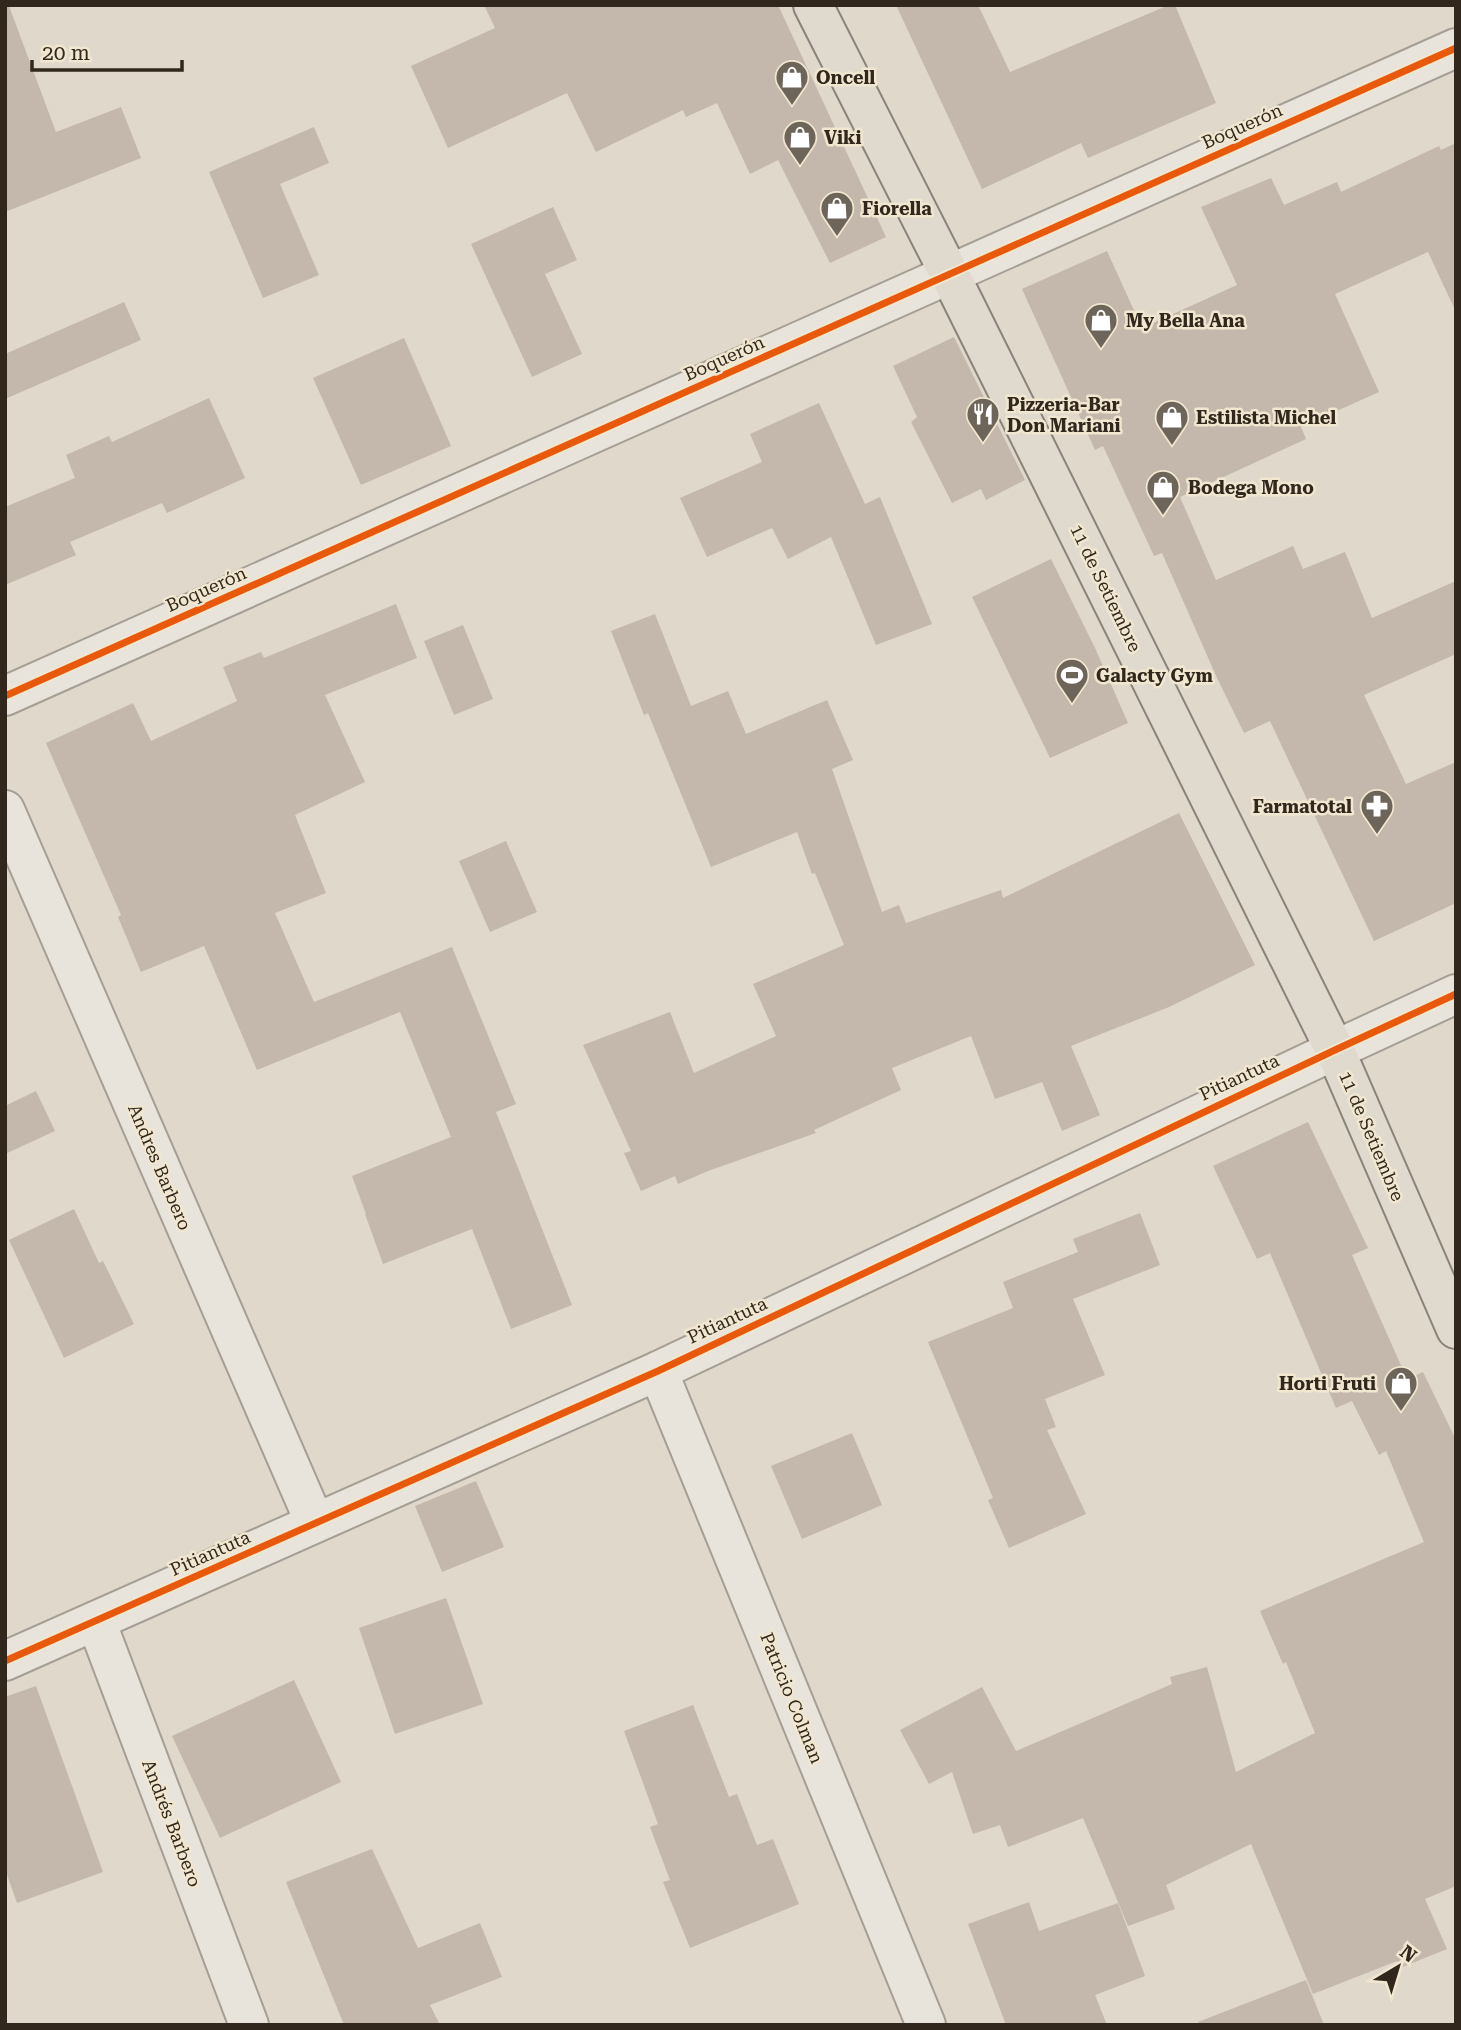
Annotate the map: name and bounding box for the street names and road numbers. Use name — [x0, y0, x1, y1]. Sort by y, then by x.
street label: Boquerón — [1199, 99, 1286, 153]
street label: Boquerón — [681, 331, 768, 385]
street label: 11 de Setiembre — [1066, 521, 1146, 655]
street label: Boquerón — [163, 562, 250, 616]
street label: Pitiantuta — [1196, 1049, 1282, 1105]
street label: 11 de Setiembre — [1335, 1068, 1409, 1204]
street label: Andres Barbero — [124, 1101, 196, 1233]
street label: Pitiantuta — [684, 1292, 770, 1348]
street label: Pitiantuta — [167, 1526, 254, 1580]
street label: Patricio Colman — [756, 1629, 828, 1767]
street label: Andrés Barbero — [138, 1756, 206, 1890]

